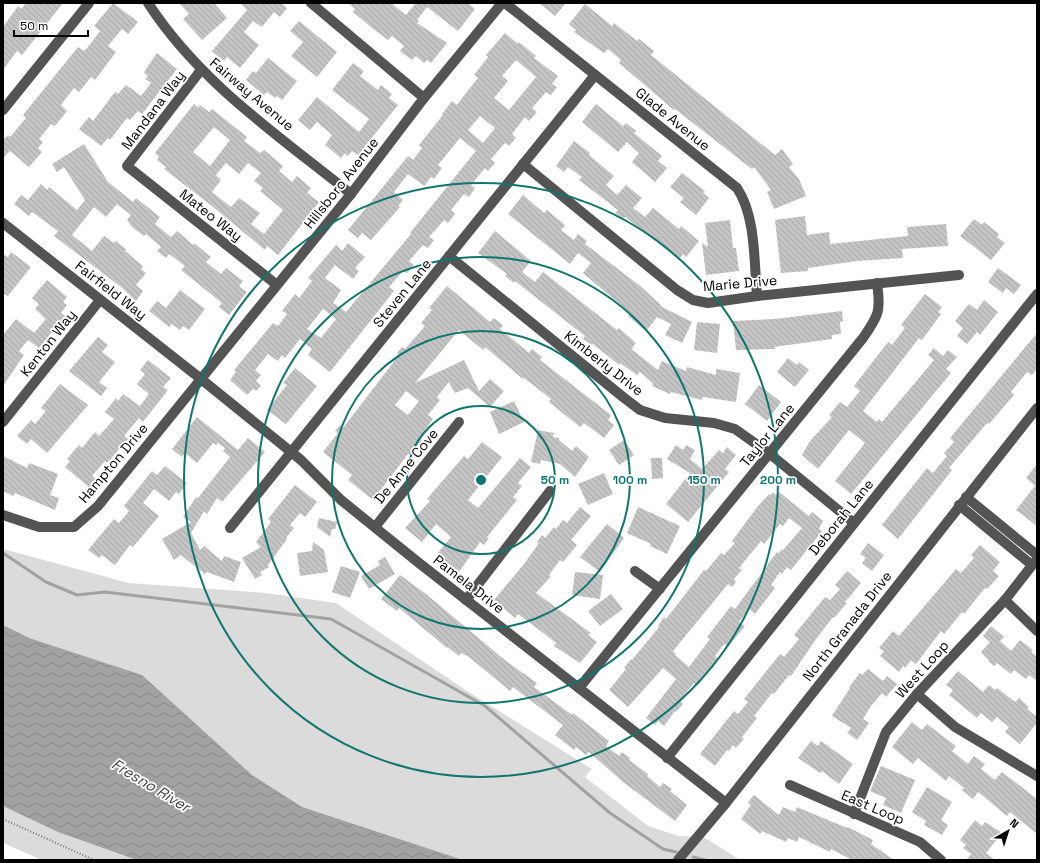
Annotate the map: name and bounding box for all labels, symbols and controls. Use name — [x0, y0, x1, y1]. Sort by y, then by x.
scale bar — [14, 12, 88, 38]
text: 50 m — [20, 18, 48, 34]
street label: Fairway Avenue — [206, 53, 298, 135]
street label: Mandana Way — [117, 67, 189, 153]
street label: Glade Avenue — [632, 83, 714, 155]
street label: Hillsboro Avenue — [300, 134, 382, 232]
street label: Mateo Way — [176, 185, 246, 245]
street label: Steven Lane — [369, 255, 435, 331]
street label: Fairfield Way — [71, 256, 151, 324]
street label: Marie Drive — [702, 271, 778, 295]
street label: Kenton Way — [16, 306, 80, 380]
street label: Kimberly Drive — [561, 326, 647, 400]
street label: Taylor Lane — [736, 399, 798, 471]
street label: Hampton Drive — [74, 419, 152, 507]
street label: De Anne Cove — [370, 425, 442, 507]
text: 50 m — [541, 472, 569, 488]
text: 100 m — [613, 472, 647, 488]
text: 150 m — [687, 472, 721, 488]
text: 200 m — [760, 472, 796, 488]
centre of rings — [474, 473, 488, 487]
street label: Deborah Lane — [805, 475, 877, 559]
street label: Pamela Drive — [430, 551, 508, 617]
street label: North Granada Drive — [798, 567, 896, 685]
street label: West Loop — [891, 636, 953, 702]
water label: Fresno River — [108, 754, 195, 817]
street label: East Loop — [839, 786, 907, 828]
north arrow — [988, 811, 1028, 851]
text: N — [1007, 815, 1022, 831]

